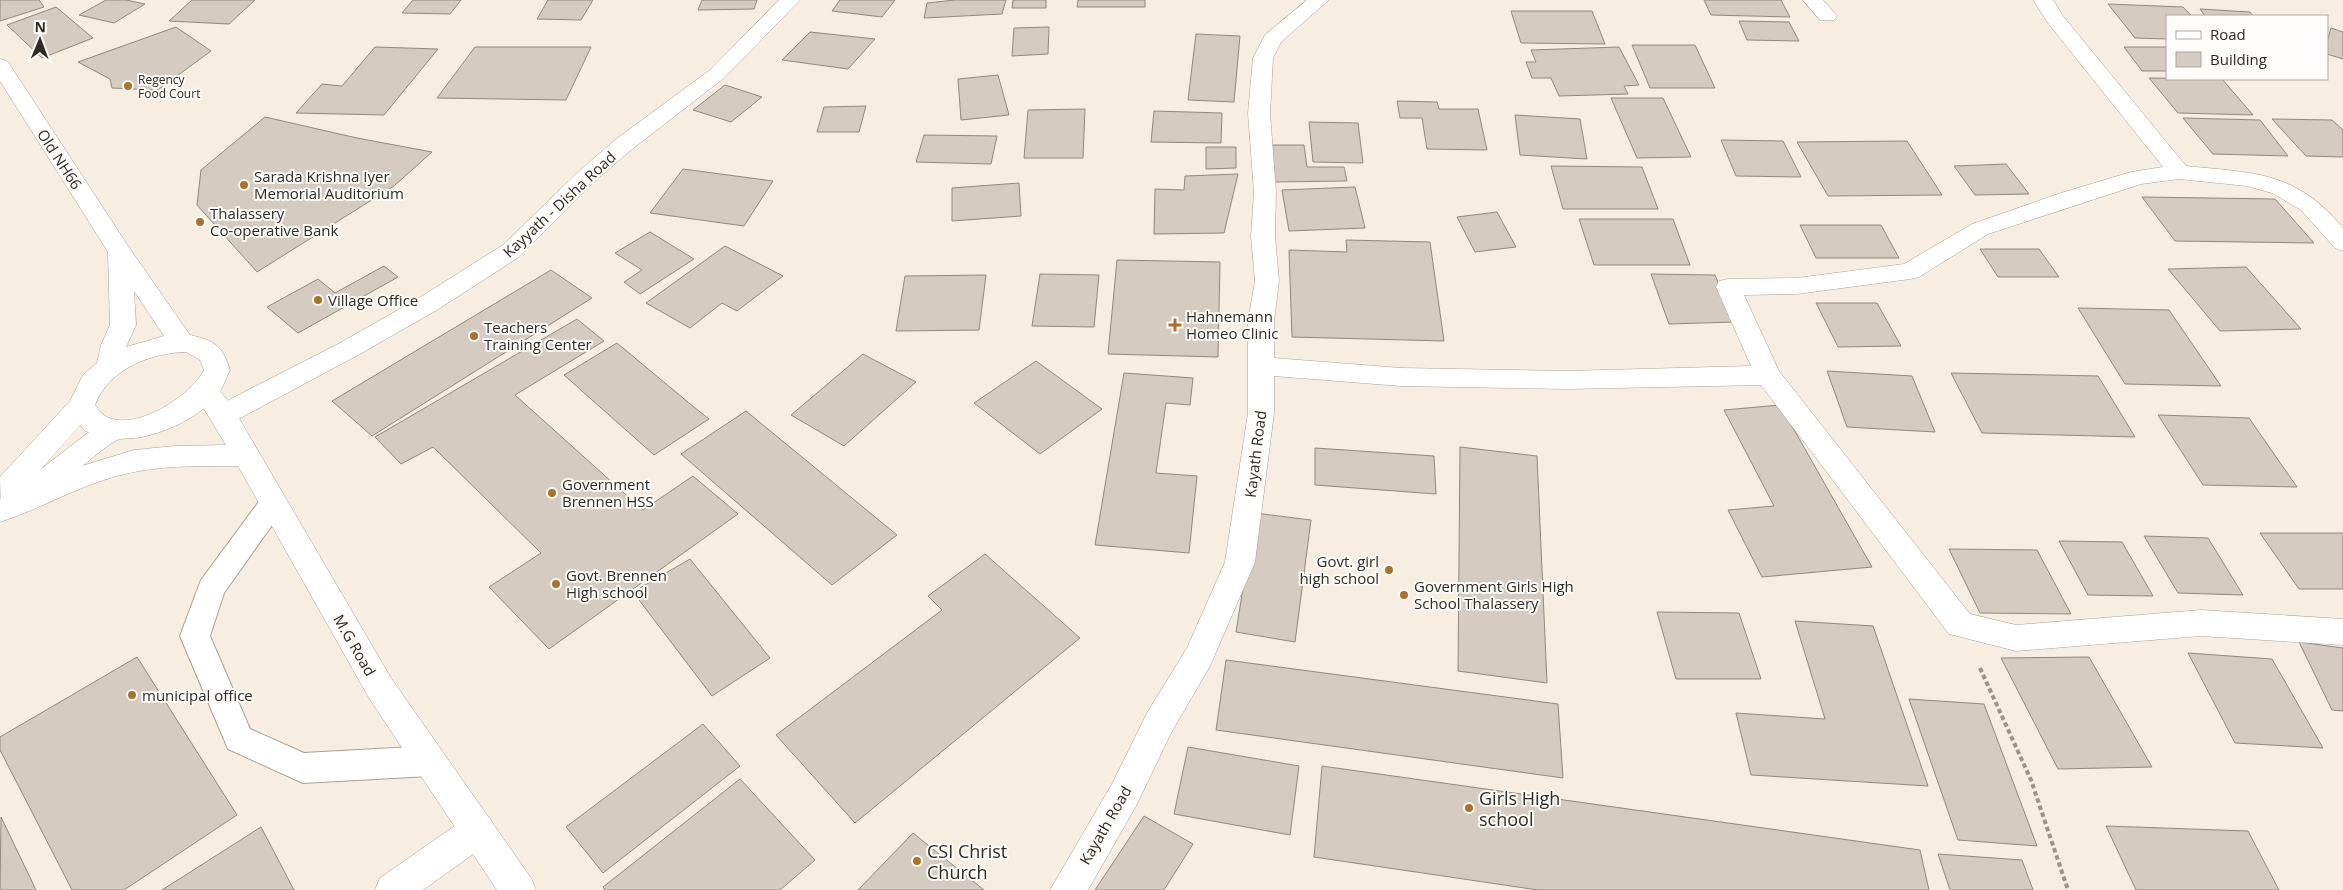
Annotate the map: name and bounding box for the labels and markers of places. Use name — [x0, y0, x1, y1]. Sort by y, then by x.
place label: Regency Food Court — [138, 71, 200, 102]
marker: Regency Food Court — [122, 80, 134, 92]
place label: Sarada Krishna Iyer Memorial Auditorium — [254, 166, 404, 203]
marker: Sarada Krishna Iyer Memorial Auditorium — [238, 179, 250, 191]
place label: Thalassery Co-operative Bank — [210, 203, 339, 240]
marker: Thalassery Co-operative Bank — [194, 216, 206, 228]
place label: Village Office — [328, 290, 418, 310]
marker: Village Office — [312, 294, 324, 306]
place label: Hahnemann Homeo Clinic — [1186, 306, 1279, 343]
place label: Teachers Training Center — [484, 317, 592, 354]
marker: Hahnemann Homeo Clinic — [1168, 318, 1182, 332]
marker: Teachers Training Center — [468, 330, 480, 342]
place label: Government Brennen HSS — [562, 474, 654, 511]
marker: Government Brennen HSS — [546, 487, 558, 499]
place label: Govt. girl high school — [1299, 551, 1379, 588]
marker: Govt. girl high school — [1383, 564, 1395, 576]
place label: Govt. Brennen High school — [566, 565, 667, 602]
place label: Government Girls High School Thalassery — [1414, 576, 1574, 613]
marker: Govt. Brennen High school — [550, 578, 562, 590]
marker: Government Girls High School Thalassery — [1398, 589, 1410, 601]
place label: municipal office — [142, 685, 253, 705]
marker: municipal office — [126, 689, 138, 701]
place label: Girls High school — [1479, 786, 1560, 831]
marker: Girls High school — [1463, 802, 1475, 814]
place label: CSI Christ Church — [927, 839, 1007, 884]
marker: CSI Christ Church — [911, 855, 923, 867]

